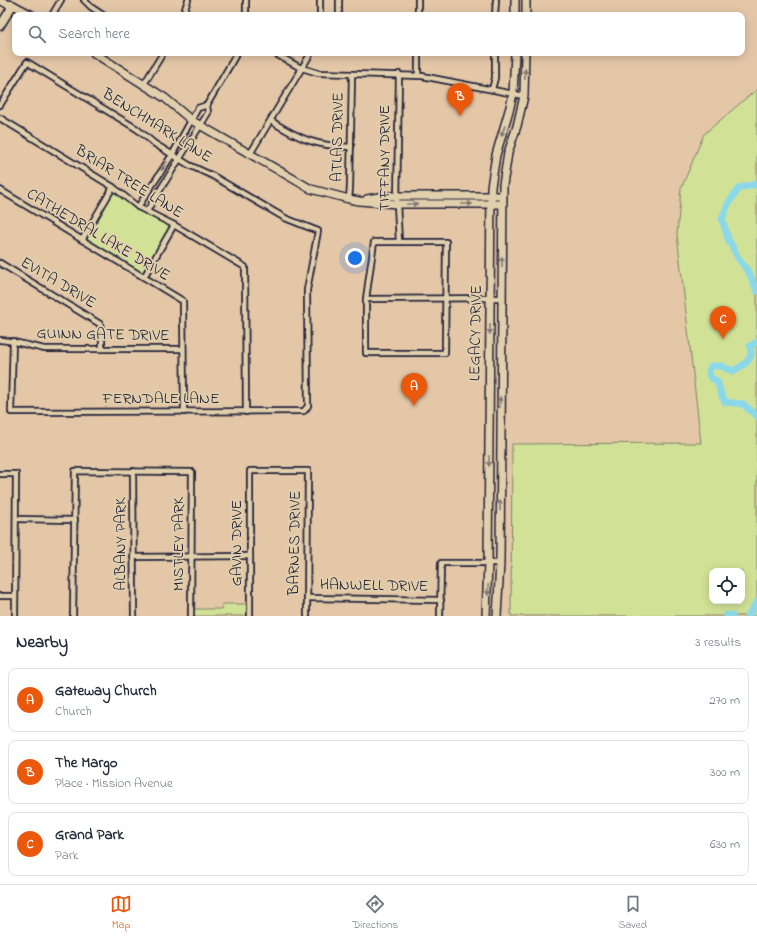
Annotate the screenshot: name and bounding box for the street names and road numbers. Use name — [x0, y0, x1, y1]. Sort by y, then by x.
street label: BENCHMARK LANE — [96, 82, 217, 170]
street label: ATLAS DRIVE — [325, 92, 351, 182]
street label: TIFFANY DRIVE — [373, 105, 397, 211]
street label: BRIAR TREE LANE — [69, 139, 188, 225]
street label: CATHEDRAL LAKE DRIVE — [22, 182, 174, 288]
street label: EVITA DRIVE — [16, 251, 100, 315]
street label: LEGACY DRIVE — [463, 285, 489, 381]
street label: GUINN GATE DRIVE — [36, 322, 170, 348]
street label: FERNDALE LANE — [101, 387, 220, 411]
street label: BARNES DRIVE — [282, 490, 308, 597]
street label: MISTLEY PARK — [167, 496, 191, 591]
street label: ALBANY PARK — [109, 497, 133, 591]
street label: GAVIN DRIVE — [225, 500, 249, 586]
street label: HANWELL DRIVE — [320, 573, 428, 599]

